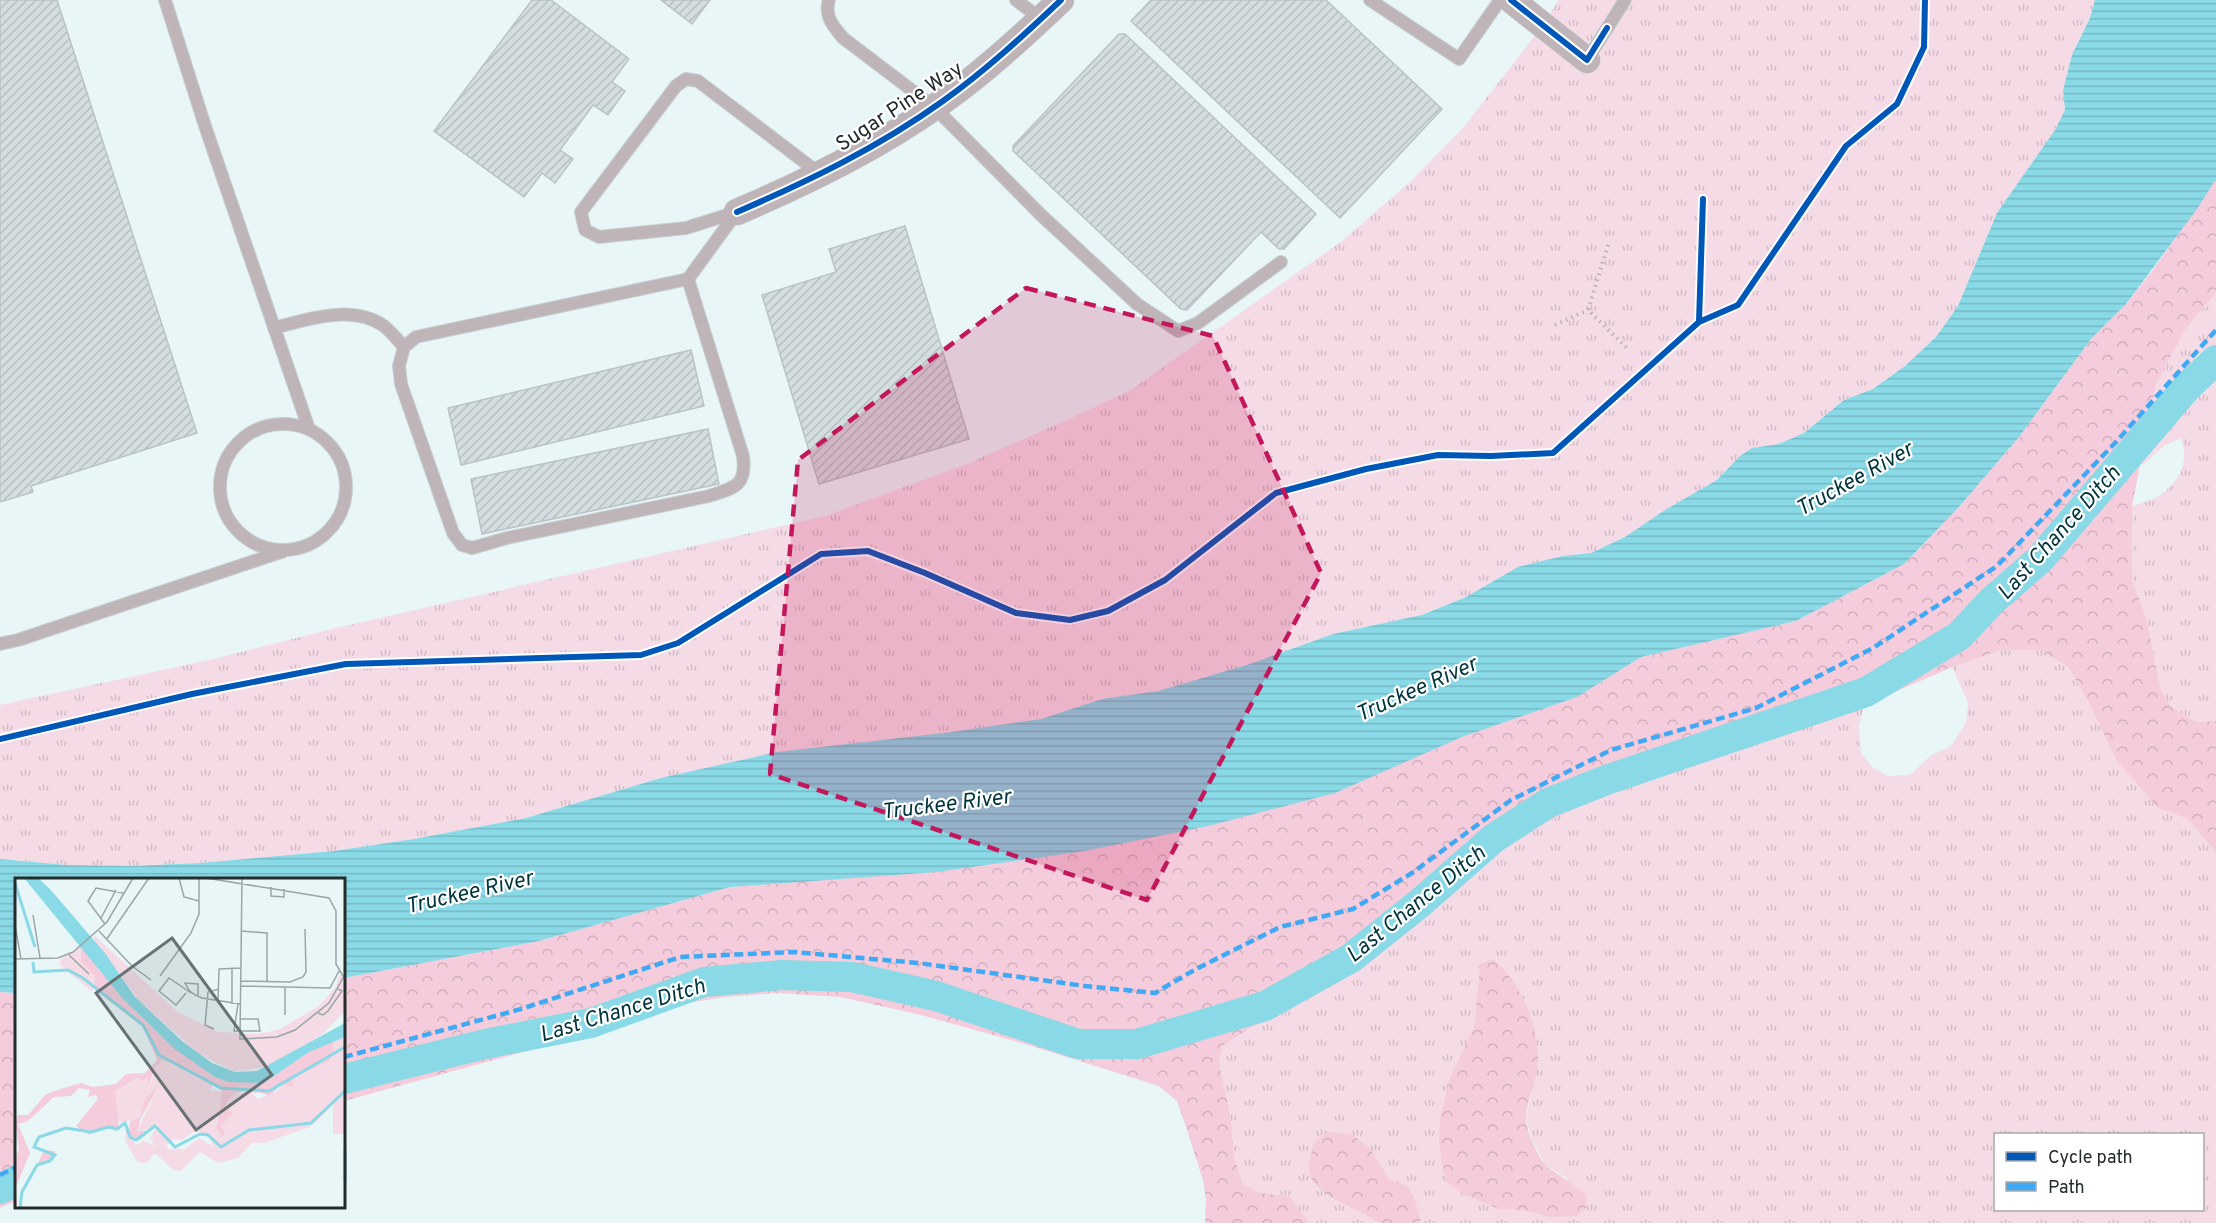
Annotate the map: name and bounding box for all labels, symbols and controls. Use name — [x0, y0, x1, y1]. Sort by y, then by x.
street label: Sugar Pine Way — [831, 56, 969, 158]
water label: Truckee River — [1792, 436, 1920, 523]
water label: Last Chance Ditch — [1992, 461, 2127, 606]
water label: Truckee River — [1352, 651, 1483, 729]
water label: Truckee River — [880, 784, 1014, 827]
water label: Last Chance Ditch — [1341, 840, 1492, 969]
water label: Truckee River — [403, 865, 537, 921]
inset map — [15, 878, 345, 1208]
water label: Last Chance Ditch — [537, 973, 709, 1049]
legend — [1994, 1133, 2204, 1211]
text: Cycle path — [2048, 1147, 2133, 1170]
text: Path — [2048, 1177, 2085, 1200]

